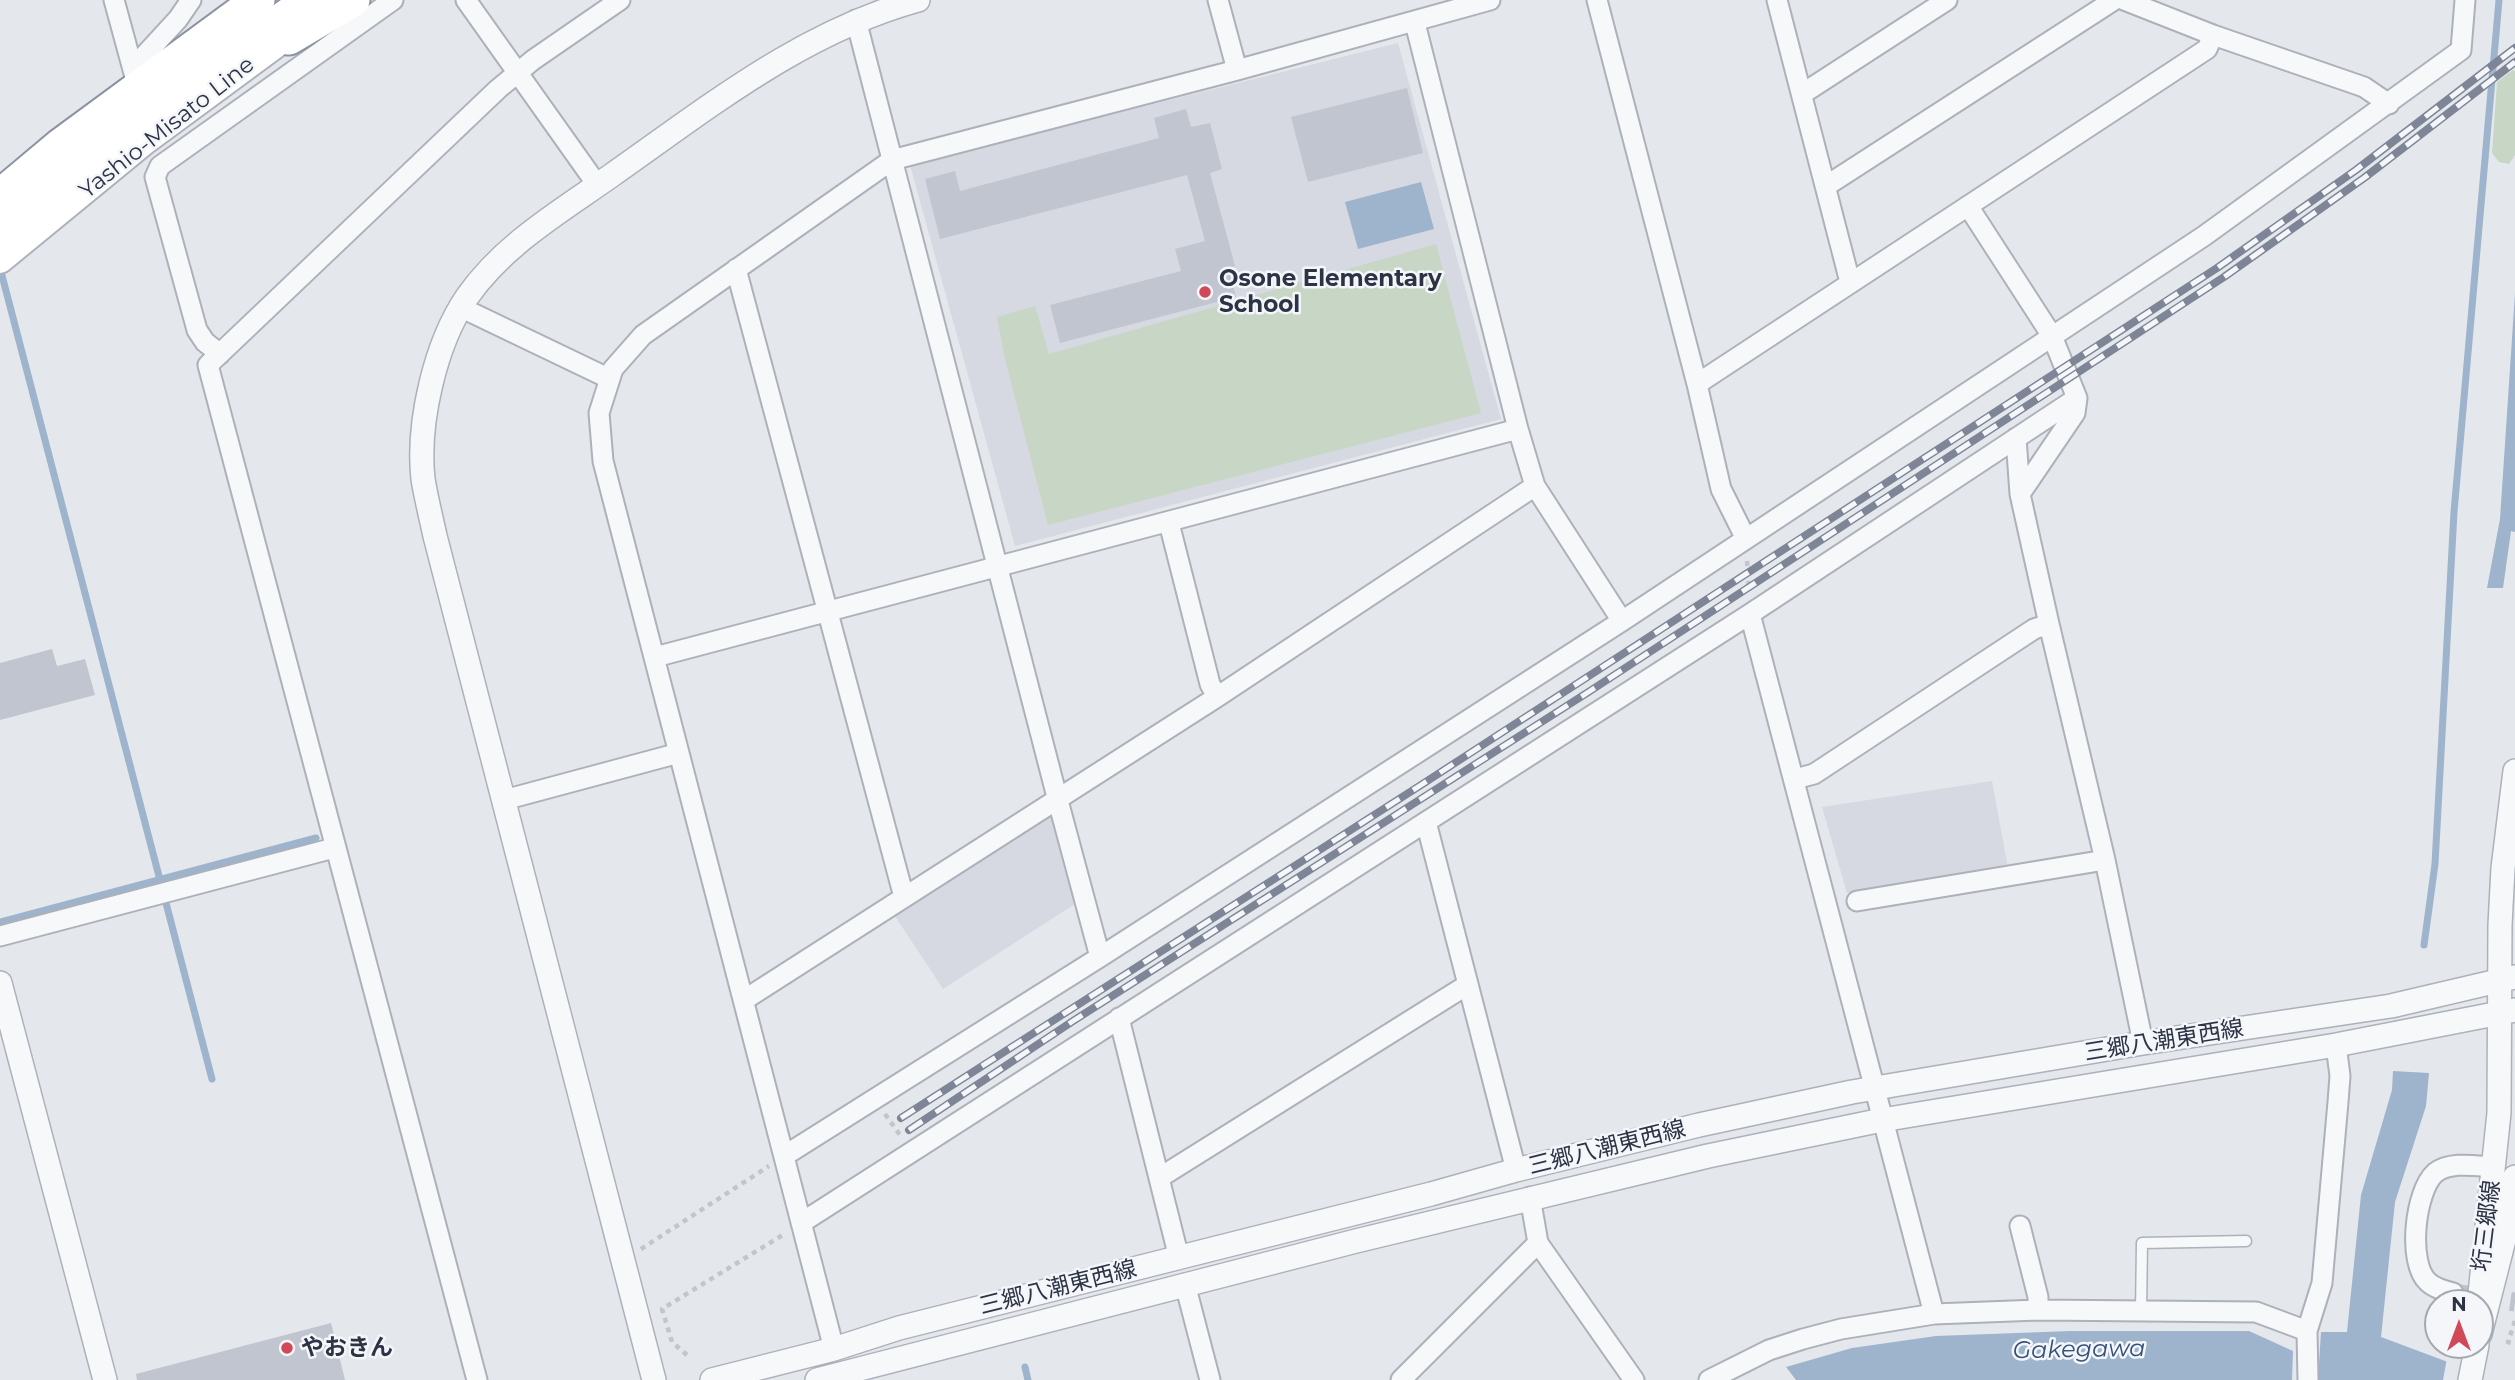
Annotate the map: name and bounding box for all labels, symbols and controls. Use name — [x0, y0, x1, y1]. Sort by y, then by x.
street label: Yashio-Misato Line — [74, 51, 260, 205]
place label: Osone Elementary School — [1219, 265, 1442, 319]
marker: Osone Elementary School — [1197, 284, 1213, 300]
street label: 三郷八潮東西線 — [2082, 1015, 2246, 1067]
street label: 三郷八潮東西線 — [1526, 1115, 1688, 1181]
street label: 垳三郷線 — [2468, 1179, 2506, 1273]
street label: 三郷八潮東西線 — [977, 1255, 1139, 1321]
north arrow — [2424, 1289, 2494, 1359]
text: N — [2451, 1293, 2467, 1316]
place label: やおきん — [301, 1334, 393, 1362]
water label: Gakegawa — [2012, 1334, 2146, 1366]
marker: やおきん — [279, 1340, 295, 1356]

